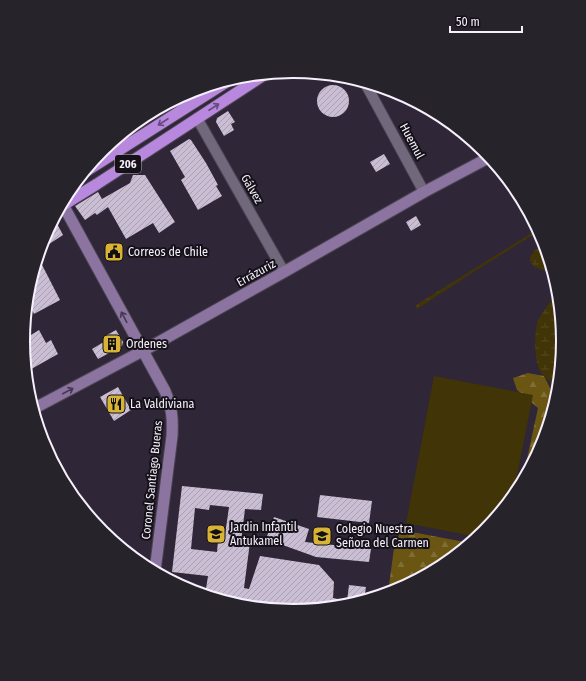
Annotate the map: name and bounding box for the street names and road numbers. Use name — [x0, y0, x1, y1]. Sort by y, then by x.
street label: Huemul — [397, 121, 427, 161]
road number: 206 — [115, 155, 141, 173]
street label: Gálvez — [238, 172, 266, 206]
street label: Errázuriz — [234, 257, 278, 289]
street label: Coronel Santiago Bueras — [139, 420, 165, 540]

